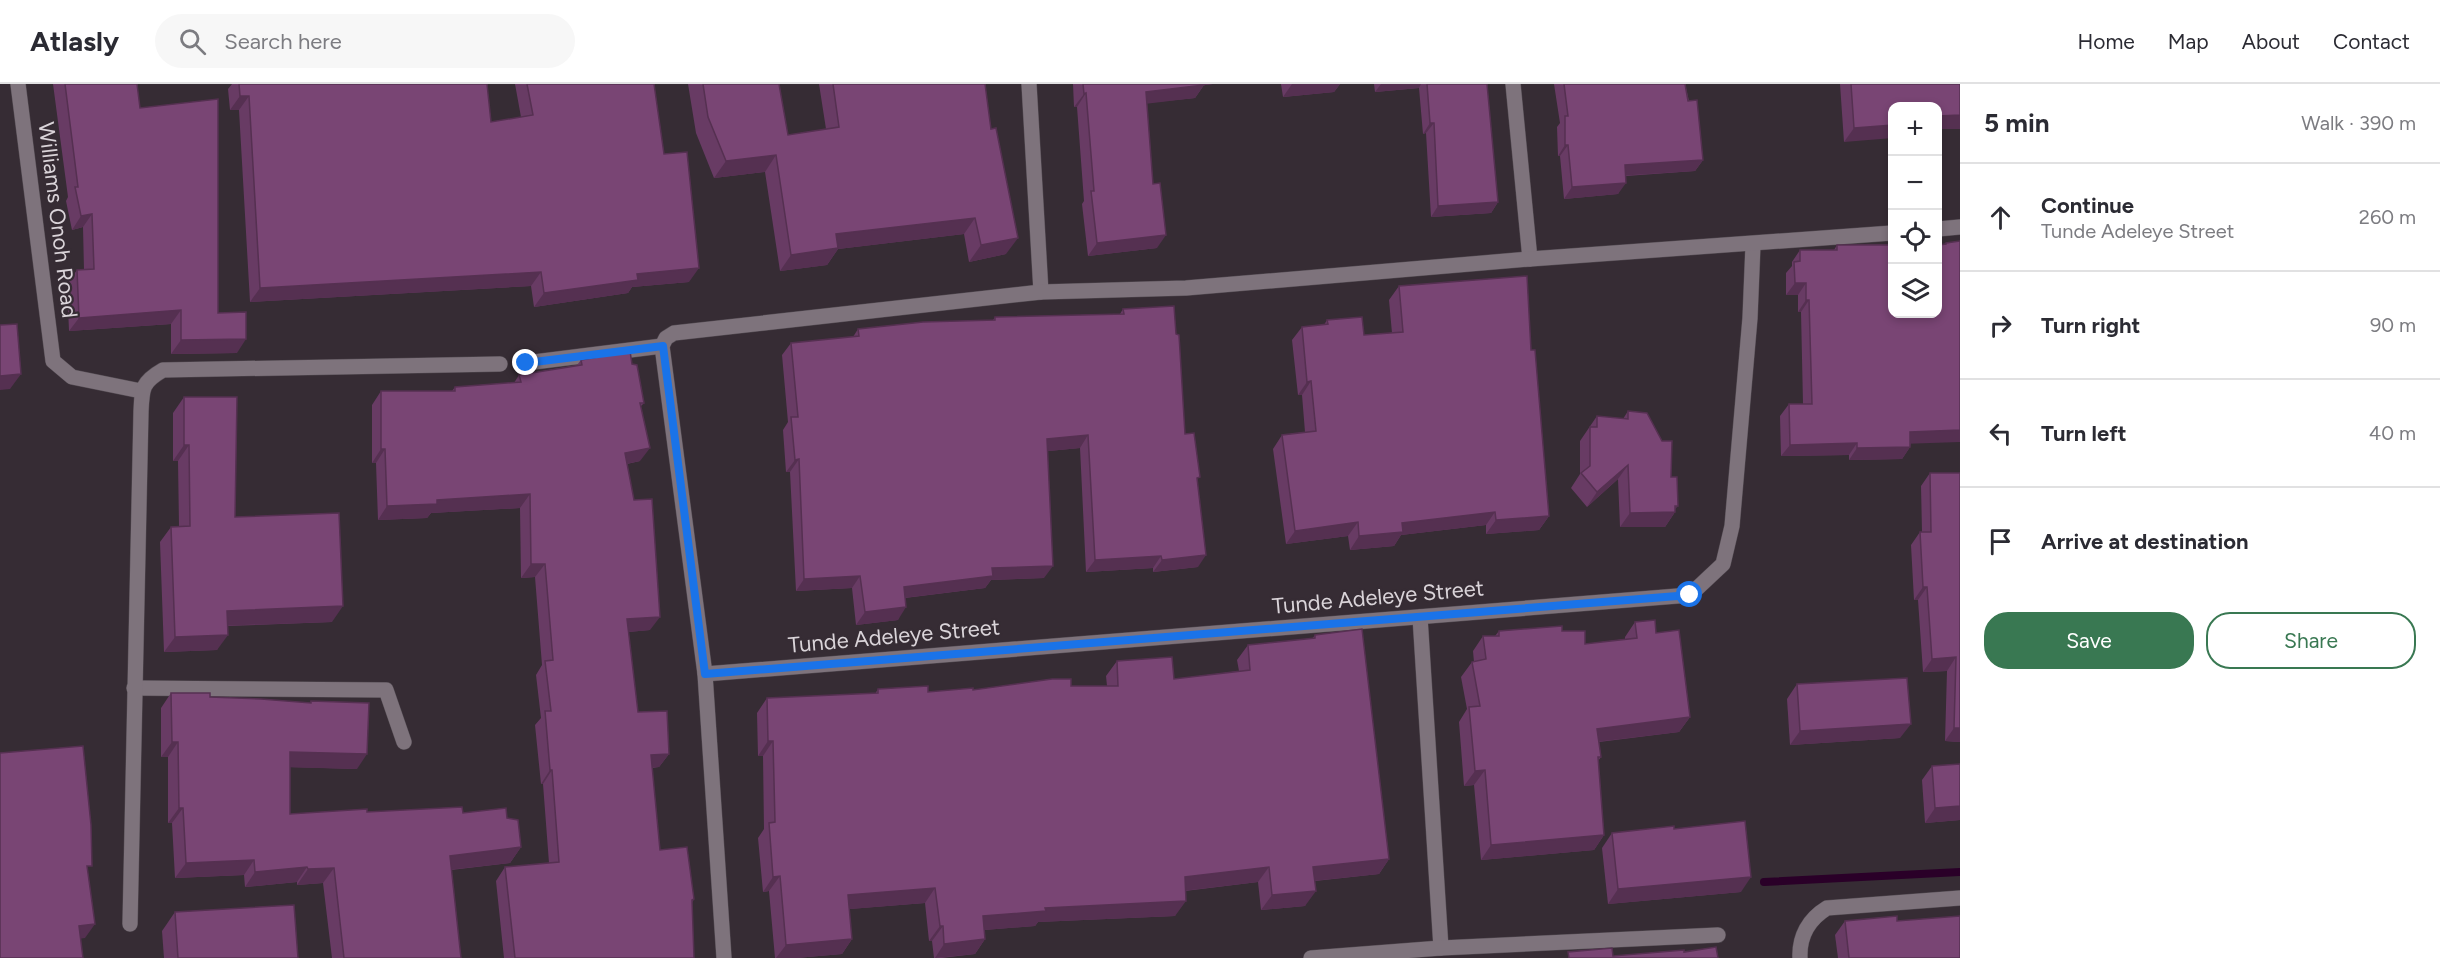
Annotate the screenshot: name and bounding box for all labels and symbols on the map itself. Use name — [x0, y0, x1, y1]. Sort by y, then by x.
street label: Williams Onoh Road — [33, 121, 83, 319]
route end — [512, 349, 538, 375]
street label: Tunde Adeleye Street — [1271, 574, 1485, 620]
route start — [1676, 581, 1702, 607]
street label: Tunde Adeleye Street — [787, 613, 1001, 659]

